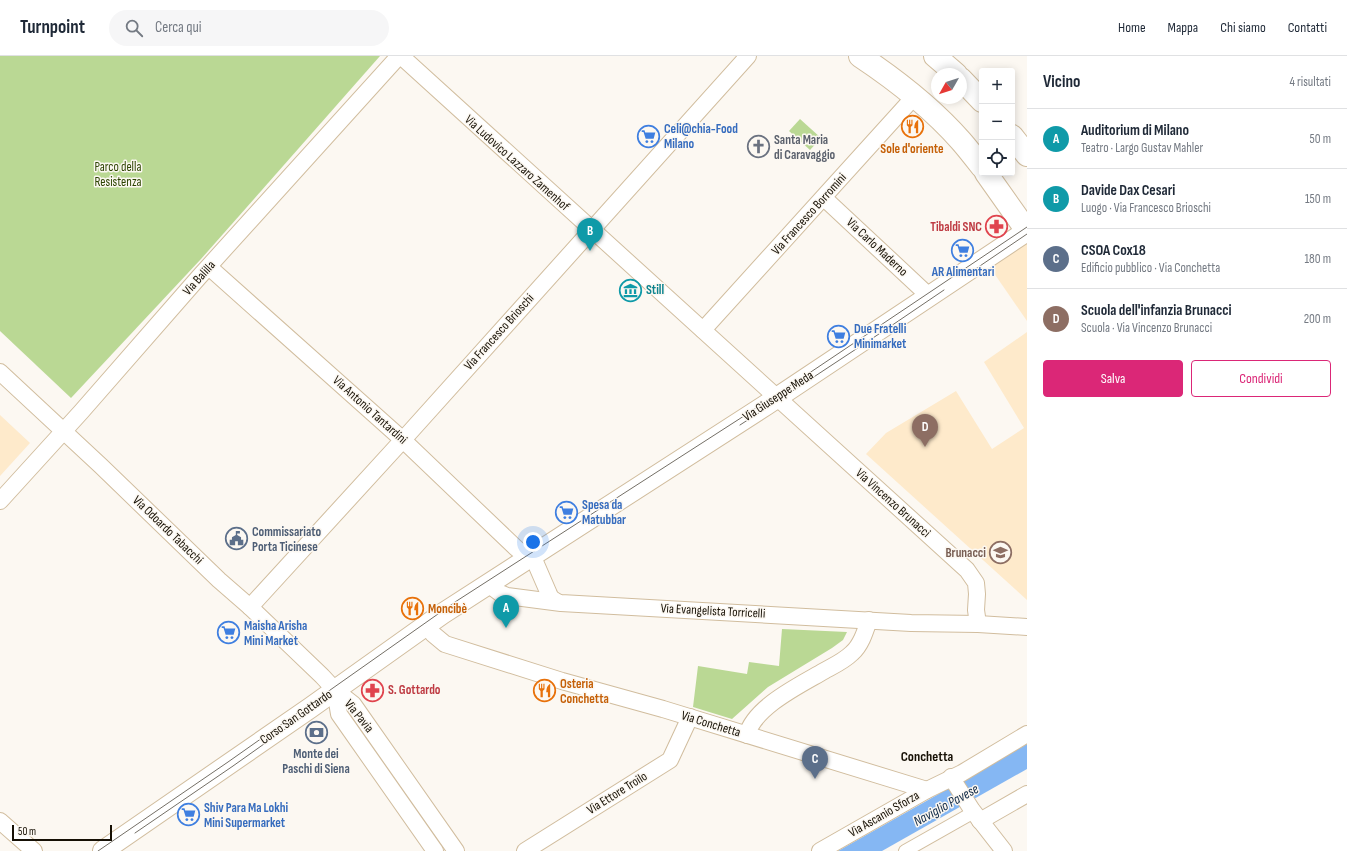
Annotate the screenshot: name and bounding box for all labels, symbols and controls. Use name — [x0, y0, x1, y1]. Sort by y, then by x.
search box — [109, 10, 389, 46]
text: Turnpoint — [20, 16, 85, 39]
icon: search — [123, 17, 145, 39]
text: Cerca qui — [155, 18, 202, 37]
text: Home — [1118, 19, 1146, 36]
text: Mappa — [1168, 19, 1198, 36]
text: Chi siamo — [1220, 19, 1266, 36]
text: Contatti — [1288, 19, 1327, 36]
north arrow — [931, 68, 967, 104]
map controls — [979, 68, 1015, 176]
button: + — [979, 68, 1015, 104]
text: Vicino — [1043, 72, 1080, 92]
text: 4 risultati — [1290, 74, 1331, 90]
button: − — [979, 104, 1015, 140]
street label: Via Ludovico Lazzaro Zamenhof — [461, 112, 573, 214]
restaurant icon: Sole d'oriente — [899, 114, 925, 140]
place label: Celi@chia-Food Milano — [664, 121, 738, 152]
text: Auditorium di Milano — [1081, 121, 1189, 140]
supermarket icon: Celi@chia-Food Milano — [635, 123, 661, 149]
text: A — [1053, 131, 1059, 147]
text: 50 m — [1310, 131, 1331, 147]
place label: Santa Maria di Caravaggio — [774, 132, 836, 163]
church icon: Santa Maria di Caravaggio — [745, 134, 771, 160]
button: locate — [979, 140, 1015, 176]
text: Teatro · Largo Gustav Mahler — [1081, 140, 1203, 156]
place label: Sole d'oriente — [880, 141, 944, 157]
park label: Parco della Resistenza — [94, 159, 142, 190]
street label: Via Francesco Borromini — [768, 170, 850, 258]
text: Davide Dax Cesari — [1081, 181, 1175, 200]
text: B — [1053, 191, 1059, 207]
text: 150 m — [1305, 191, 1331, 207]
text: Luogo · Via Francesco Brioschi — [1081, 200, 1211, 216]
pharmacy icon: Tibaldi SNC — [984, 214, 1010, 240]
street label: Via Carlo Maderno — [843, 215, 911, 279]
pin: B — [577, 218, 603, 251]
place label: Tibaldi SNC — [930, 219, 982, 235]
supermarket icon: AR Alimentari — [950, 237, 976, 263]
text: CSOA Cox18 — [1081, 241, 1146, 260]
text: C — [1053, 251, 1059, 267]
text: 180 m — [1305, 251, 1331, 267]
street label: Via Balilla — [179, 257, 219, 299]
text: Edificio pubblico · Via Conchetta — [1081, 260, 1220, 276]
place label: AR Alimentari — [931, 264, 995, 280]
museum icon: Still — [617, 277, 643, 303]
place label: Still — [646, 282, 664, 298]
street label: Via Francesco Brioschi — [461, 291, 537, 373]
text: Scuola dell'infanzia Brunacci — [1081, 301, 1232, 320]
text: D — [1053, 311, 1059, 327]
text: 200 m — [1304, 311, 1331, 327]
text: Scuola · Via Vincenzo Brunacci — [1081, 320, 1212, 336]
place label: Due Fratelli Minimarket — [854, 321, 907, 352]
supermarket icon: Due Fratelli Minimarket — [825, 323, 851, 349]
button: Salva — [1043, 360, 1183, 397]
button: Condividi — [1191, 360, 1331, 397]
street label: Via Giuseppe Meda — [740, 367, 816, 425]
street label: Via Antonio Tantardini — [329, 372, 411, 448]
pin: D — [912, 414, 938, 447]
street label: Via Vincenzo Brunacci — [852, 465, 934, 541]
street label: Via Odoardo Tabacchi — [129, 492, 207, 568]
place label: Spesa da Matubbar — [582, 497, 626, 528]
supermarket icon: Spesa da Matubbar — [553, 499, 579, 525]
place label: Commissariato Porta Ticinese — [252, 524, 322, 555]
public building icon: Commissariato Porta Ticinese — [223, 526, 249, 552]
your location — [523, 532, 543, 552]
school or university icon: Brunacci — [988, 540, 1014, 566]
place label: Brunacci — [945, 545, 986, 561]
pin: A — [493, 595, 519, 628]
restaurant icon: Moncibè — [400, 596, 426, 622]
street label: Via Evangelista Torricelli — [660, 600, 766, 622]
place label: Moncibè — [428, 601, 467, 617]
place label: Maisha Arisha Mini Market — [244, 618, 307, 649]
supermarket icon: Maisha Arisha Mini Market — [215, 620, 241, 646]
place label: Osteria Conchetta — [560, 676, 609, 707]
pharmacy icon: S. Gottardo — [360, 677, 386, 703]
restaurant icon: Osteria Conchetta — [531, 678, 557, 704]
place label: S. Gottardo — [388, 682, 441, 698]
street label: Corso San Gottardo — [257, 686, 335, 748]
street label: Via Pavia — [341, 696, 377, 736]
street label: Via Conchetta — [679, 707, 743, 741]
bank icon: Monte dei Paschi di Siena — [303, 719, 329, 745]
place label: Monte dei Paschi di Siena — [282, 746, 350, 777]
pin: C — [802, 746, 828, 779]
district label: Conchetta — [901, 748, 954, 765]
street label: Via Ettore Troilo — [584, 768, 650, 818]
water label: Naviglio Pavese — [910, 780, 982, 830]
street label: Via Ascanio Sforza — [846, 787, 922, 841]
place label: Shiv Para Ma Lokhi Mini Supermarket — [204, 800, 289, 831]
supermarket icon: Shiv Para Ma Lokhi Mini Supermarket — [175, 802, 201, 828]
scale bar — [12, 823, 112, 842]
text: 50 m — [18, 825, 36, 838]

